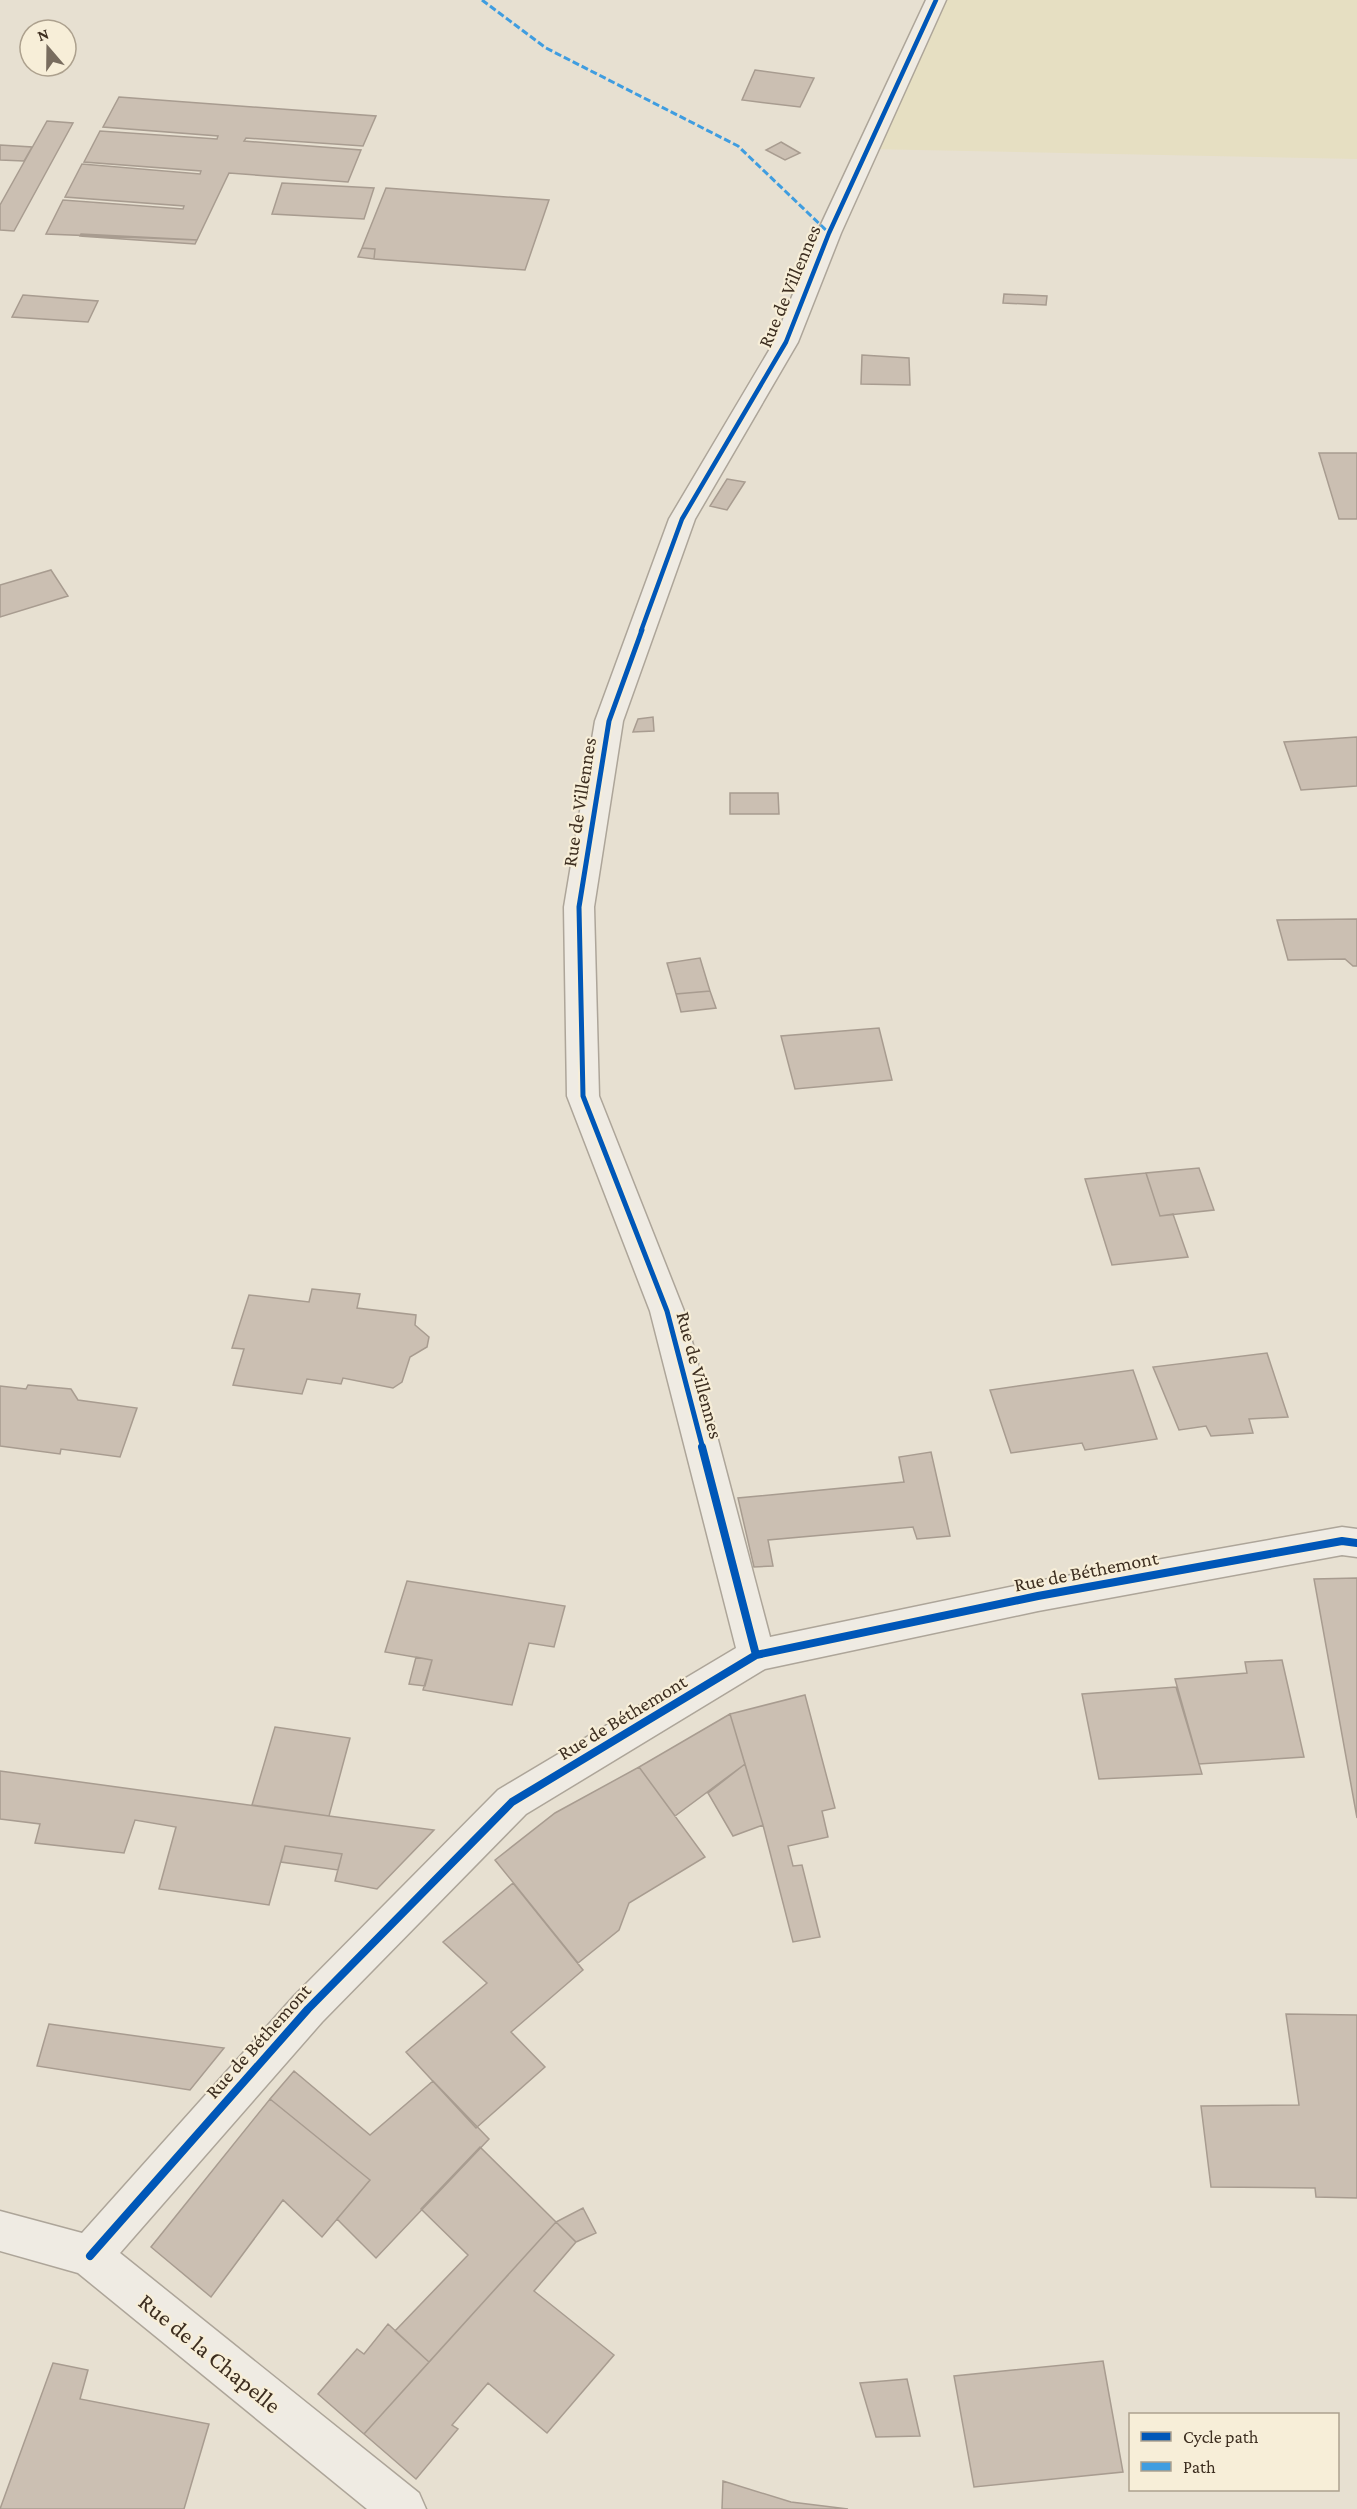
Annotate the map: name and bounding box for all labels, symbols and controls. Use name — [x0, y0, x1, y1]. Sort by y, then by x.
north arrow — [18, 18, 78, 78]
text: N — [35, 24, 51, 44]
street label: Rue de Villennes — [753, 221, 825, 351]
street label: Rue de Villennes — [558, 736, 600, 868]
street label: Rue de Villennes — [672, 1309, 728, 1441]
street label: Rue de Béthemont — [1012, 1546, 1160, 1596]
street label: Rue de Béthemont — [554, 1670, 691, 1764]
street label: Rue de Béthemont — [201, 1979, 315, 2103]
street label: Rue de la Chapelle — [134, 2287, 286, 2419]
legend — [1129, 2413, 1339, 2491]
text: Cycle path — [1183, 2427, 1259, 2447]
text: Path — [1183, 2457, 1216, 2477]

